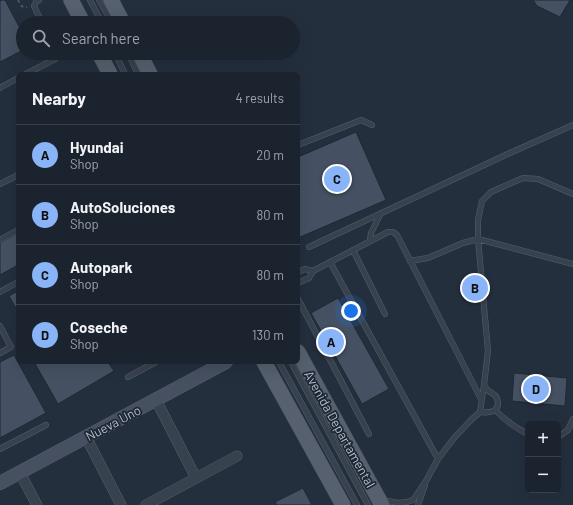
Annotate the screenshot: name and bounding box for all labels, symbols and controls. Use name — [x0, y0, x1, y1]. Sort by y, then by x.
search box — [16, 16, 300, 60]
icon: search — [30, 27, 52, 49]
text: Search here — [62, 29, 140, 47]
text: Nearby — [32, 88, 86, 108]
text: 4 results — [236, 90, 284, 106]
text: Hyundai — [70, 138, 124, 156]
text: A — [41, 147, 49, 163]
text: 20 m — [256, 147, 284, 163]
text: Shop — [70, 156, 99, 172]
pin: C — [324, 164, 350, 194]
text: AutoSoluciones — [70, 198, 175, 216]
text: B — [41, 207, 49, 223]
text: 80 m — [257, 207, 284, 223]
text: Shop — [70, 216, 99, 232]
text: Autopark — [70, 258, 132, 276]
text: C — [41, 267, 49, 283]
text: 80 m — [257, 267, 284, 283]
pin: B — [462, 273, 488, 303]
text: Shop — [70, 276, 99, 292]
your location — [341, 301, 361, 321]
text: Coseche — [70, 318, 128, 336]
text: D — [41, 327, 49, 343]
text: 130 m — [252, 327, 284, 343]
pin: A — [318, 327, 344, 357]
text: Shop — [70, 336, 99, 352]
street label: Avenida Departamental — [301, 368, 379, 490]
pin: D — [523, 374, 549, 404]
street label: Nueva Uno — [83, 402, 143, 444]
map controls — [525, 421, 561, 493]
button: + — [525, 421, 561, 457]
button: − — [525, 457, 561, 493]

